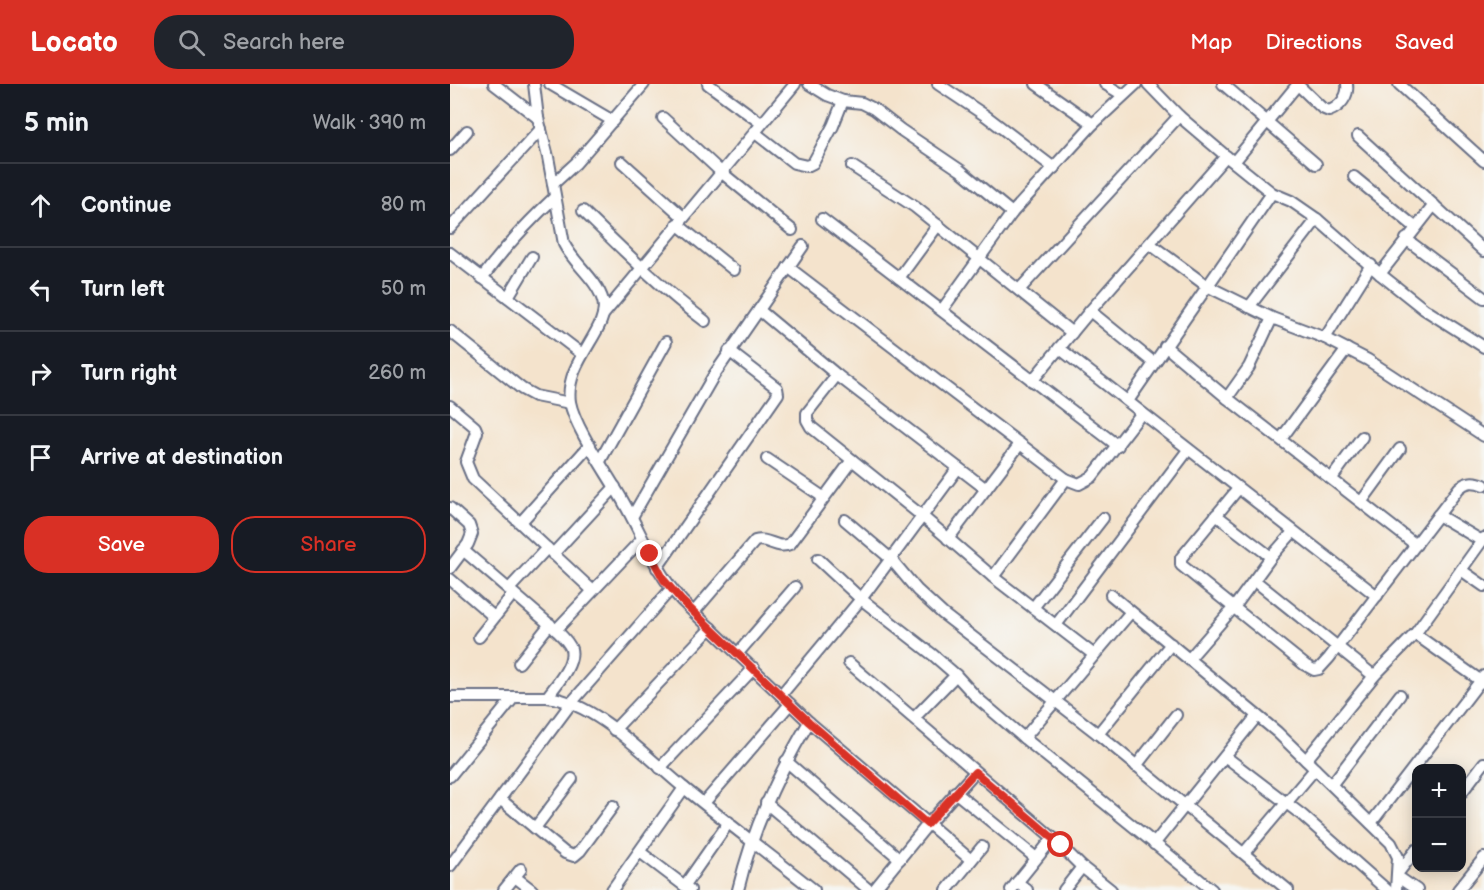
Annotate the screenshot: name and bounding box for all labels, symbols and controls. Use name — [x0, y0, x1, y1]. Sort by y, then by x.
search box — [154, 15, 574, 69]
text: Locato — [30, 26, 118, 59]
icon: search — [175, 26, 208, 59]
text: Search here — [223, 29, 345, 56]
text: Map — [1190, 30, 1233, 55]
text: Directions — [1266, 30, 1362, 55]
text: Saved — [1395, 30, 1454, 55]
text: 5 min — [24, 108, 89, 139]
text: Walk · 390 m — [313, 111, 426, 135]
icon: ahead — [24, 189, 57, 222]
text: Continue — [81, 192, 171, 219]
text: 80 m — [381, 193, 426, 217]
icon: left — [24, 273, 57, 306]
text: Turn left — [81, 276, 165, 303]
text: 50 m — [381, 277, 426, 301]
icon: right — [24, 357, 57, 390]
text: Turn right — [81, 360, 177, 387]
text: 260 m — [368, 361, 426, 385]
icon: arrive — [24, 441, 57, 474]
text: Arrive at destination — [81, 444, 283, 471]
button: Save — [24, 516, 219, 573]
button: Share — [231, 516, 426, 573]
route end — [636, 540, 662, 566]
map controls — [1412, 764, 1466, 872]
button: + — [1412, 764, 1466, 818]
button: − — [1412, 818, 1466, 872]
route start — [1047, 831, 1073, 857]

